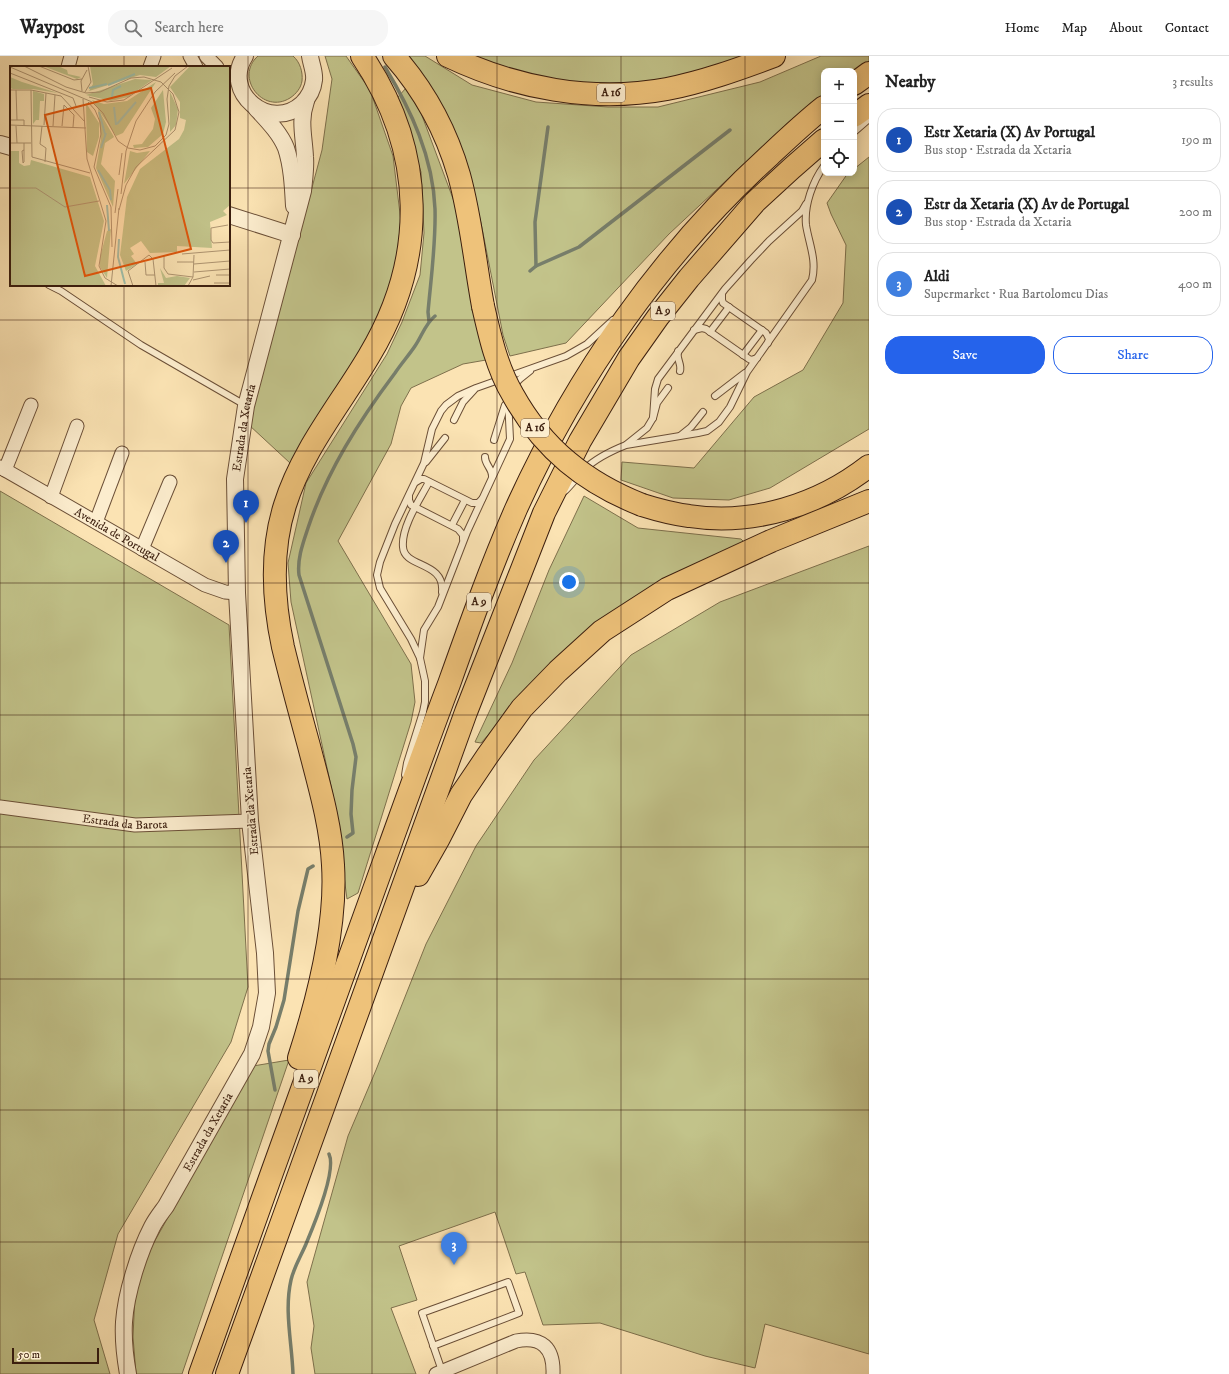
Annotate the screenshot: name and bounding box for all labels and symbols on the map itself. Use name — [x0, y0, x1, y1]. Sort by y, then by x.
inset map — [10, 66, 230, 286]
road number: A 16 — [597, 84, 625, 102]
road number: A 9 — [651, 302, 675, 320]
street label: Estrada da Xetaria — [229, 382, 259, 472]
road number: A 16 — [521, 419, 549, 437]
pin: 1 — [233, 490, 259, 523]
street label: Avenida de Portugal — [72, 504, 162, 565]
pin: 2 — [213, 530, 239, 563]
your location — [559, 572, 579, 592]
road number: A 9 — [467, 593, 491, 611]
street label: Estrada da Xetaria — [240, 765, 262, 856]
street label: Estrada da Barota — [82, 811, 169, 832]
road number: A 9 — [294, 1070, 318, 1088]
street label: Estrada da Xetaria — [180, 1089, 237, 1174]
pin: 3 — [441, 1232, 467, 1265]
scale bar — [12, 1346, 99, 1365]

